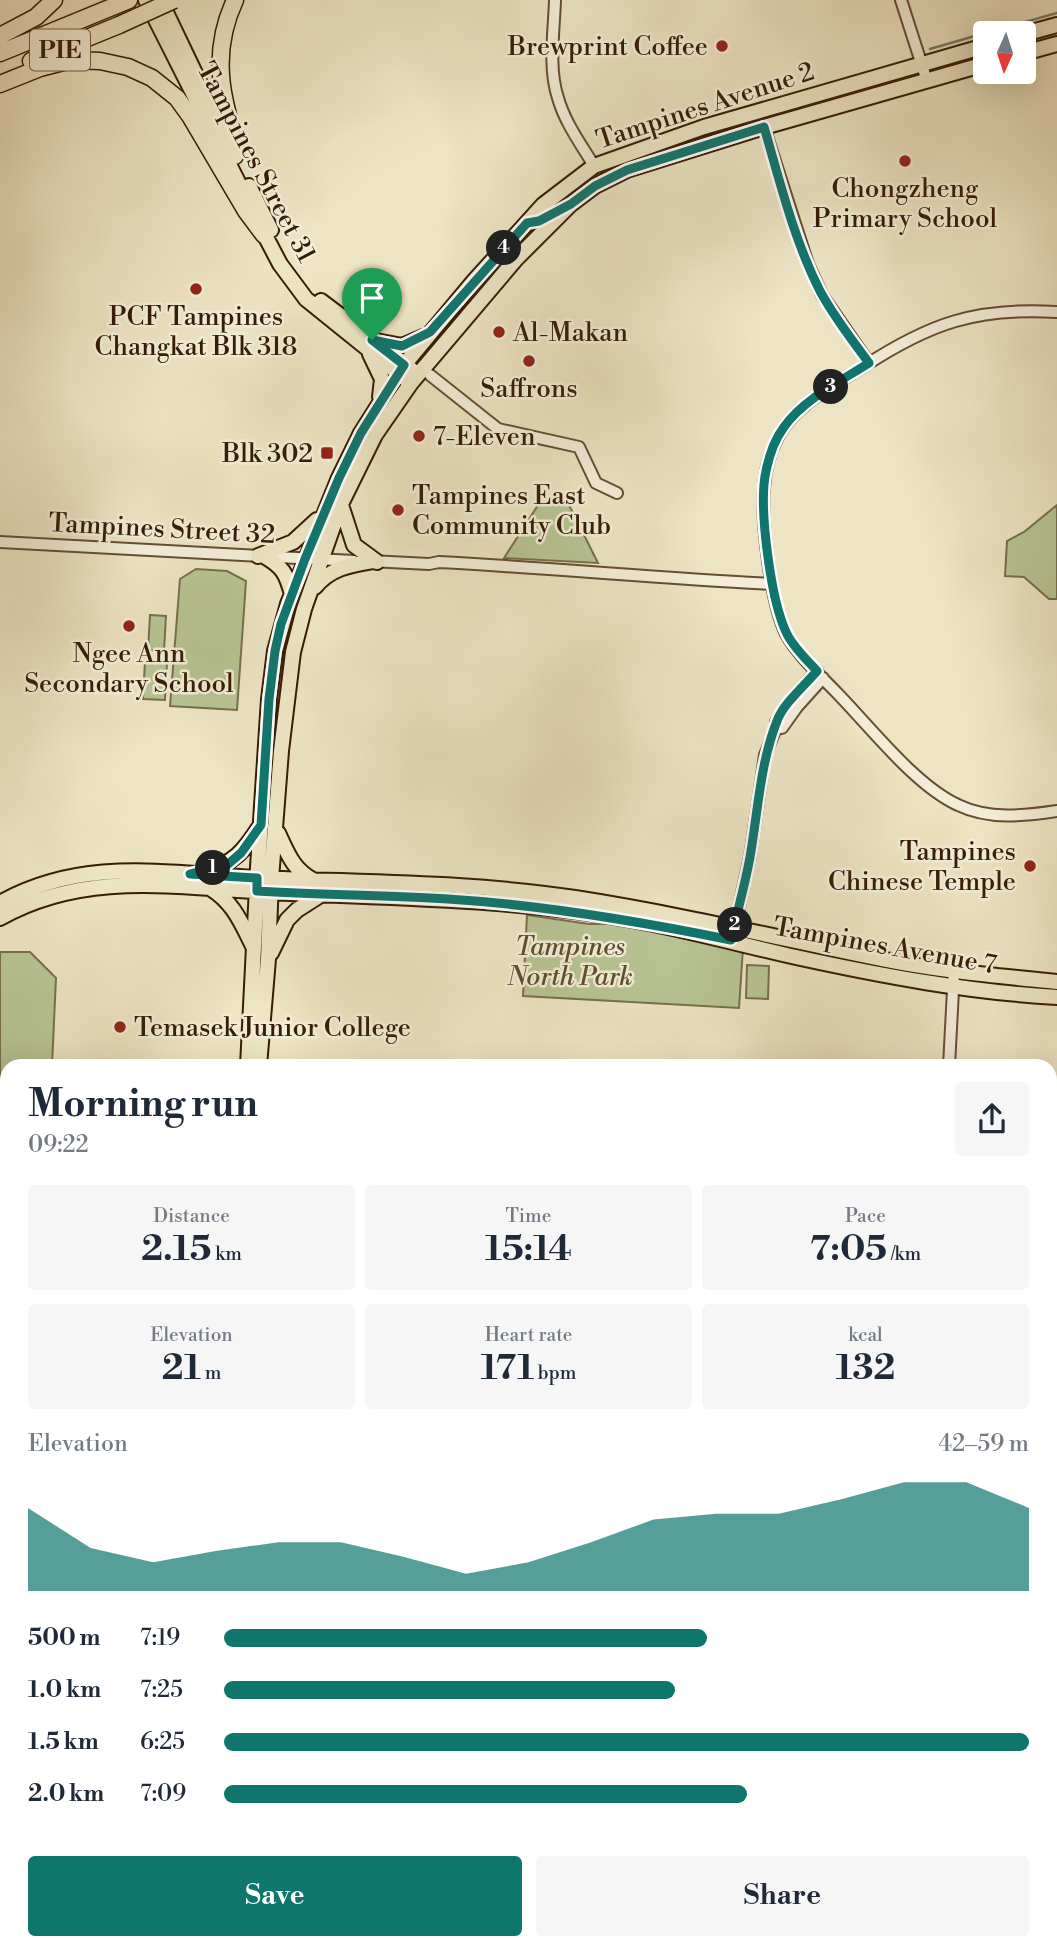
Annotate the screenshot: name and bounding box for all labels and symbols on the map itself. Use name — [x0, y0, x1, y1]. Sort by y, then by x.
north arrow — [973, 21, 1036, 84]
road number: PIE — [30, 30, 90, 70]
place label: Brewprint Coffee — [507, 31, 708, 63]
marker: Brewprint Coffee — [714, 38, 730, 54]
street label: Tampines Avenue 2 — [592, 56, 818, 156]
street label: Tampines Street 31 — [190, 57, 322, 268]
marker: Chongzheng Primary School — [897, 153, 913, 169]
place label: Chongzheng Primary School — [813, 173, 998, 235]
pin: 4 — [486, 230, 522, 266]
pin — [342, 268, 402, 340]
marker: PCF Tampines Changkat Blk 318 — [188, 281, 204, 297]
place label: PCF Tampines Changkat Blk 318 — [95, 301, 297, 363]
place label: Al-Makan — [512, 317, 628, 349]
marker: Al-Makan — [491, 324, 507, 340]
marker: Saffrons — [521, 353, 537, 369]
pin: 3 — [814, 370, 848, 404]
place label: Saffrons — [480, 373, 578, 405]
place label: 7-Eleven — [433, 421, 535, 453]
marker: 7-Eleven — [411, 428, 427, 444]
place label: Blk 302 — [221, 438, 313, 470]
marker: Blk 302 — [319, 445, 335, 461]
place label: Tampines East Community Club — [412, 480, 611, 542]
marker: Tampines East Community Club — [390, 502, 406, 518]
street label: Tampines Street 32 — [48, 507, 276, 551]
marker: Ngee Ann Secondary School — [121, 618, 137, 634]
place label: Ngee Ann Secondary School — [24, 638, 234, 700]
place label: Tampines Chinese Temple — [828, 836, 1016, 898]
pin: 1 — [196, 850, 230, 886]
marker: Tampines Chinese Temple — [1022, 858, 1038, 874]
pin: 2 — [718, 908, 752, 942]
street label: Tampines Avenue 7 — [771, 911, 999, 981]
park label: Tampines North Park — [506, 931, 633, 993]
place label: Temasek Junior College — [134, 1012, 411, 1044]
marker: Temasek Junior College — [112, 1019, 128, 1035]

